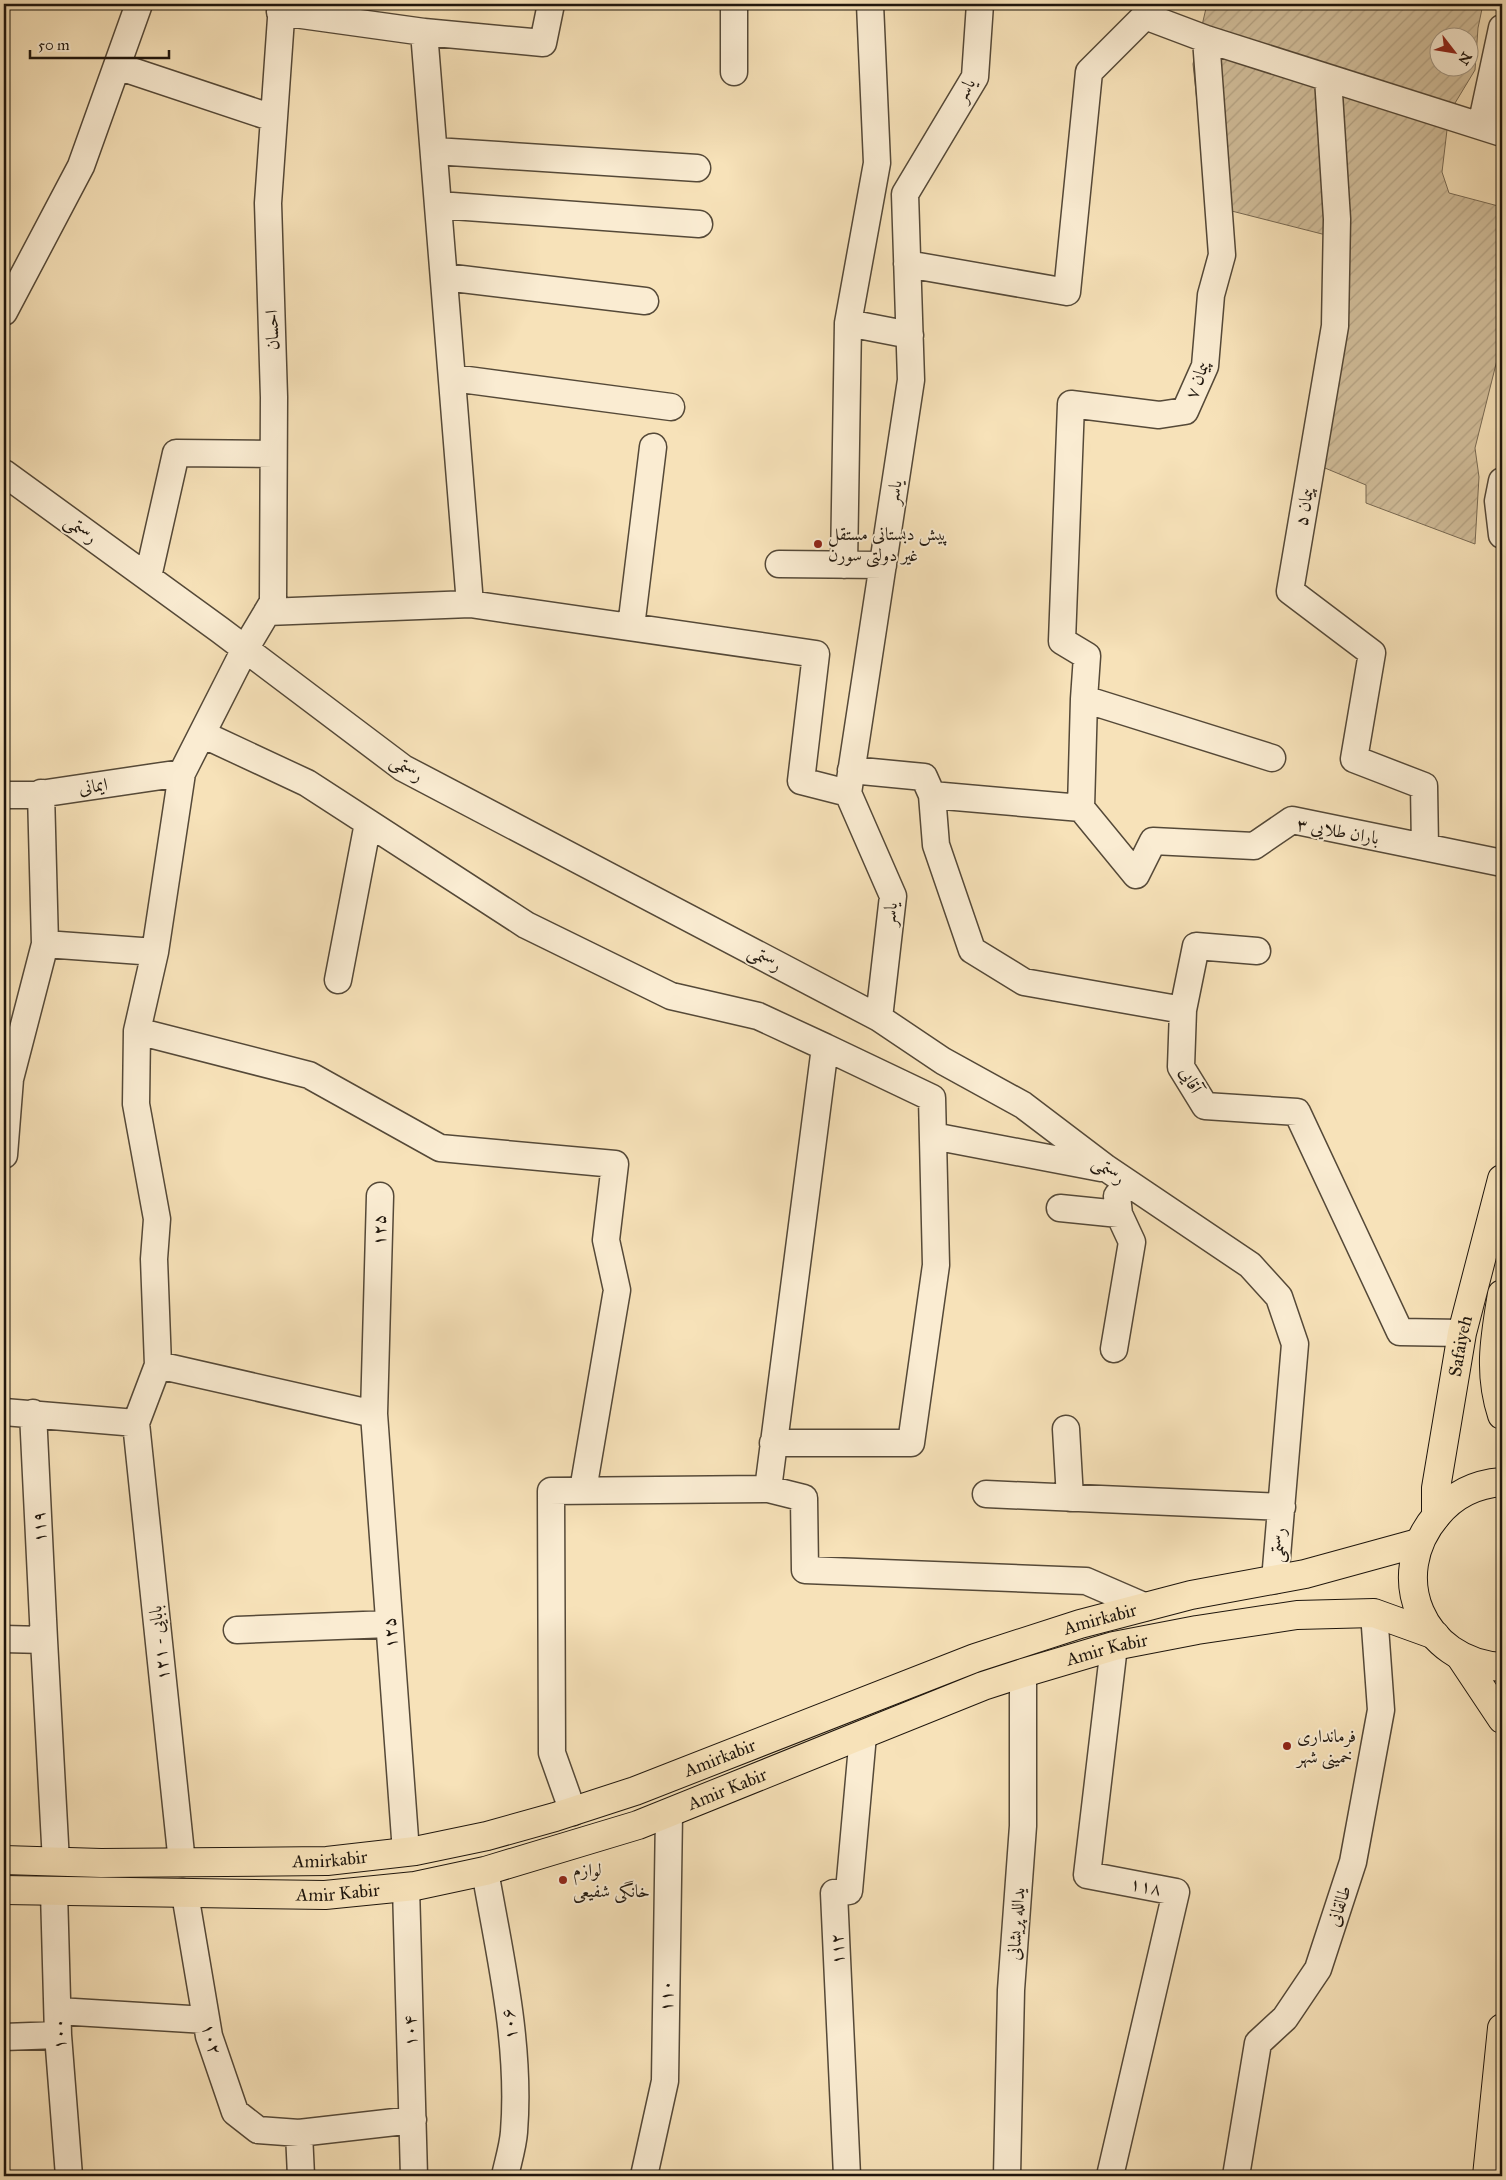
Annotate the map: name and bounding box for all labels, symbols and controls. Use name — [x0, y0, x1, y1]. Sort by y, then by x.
scale bar — [30, 28, 169, 60]
north arrow — [1428, 28, 1478, 78]
text: 50 m — [38, 36, 70, 54]
text: N — [1454, 49, 1475, 68]
street label: یاسر — [949, 73, 982, 108]
street label: احسان — [260, 309, 284, 351]
street label: پیمان ۷ — [1180, 357, 1214, 402]
street label: یاسر — [881, 477, 908, 508]
street label: پیمان ۵ — [1290, 485, 1318, 528]
street label: رستمی — [60, 510, 102, 549]
place label: پیش دبستانی مستقل غیر دولتی سورن — [828, 523, 948, 568]
marker: پیش دبستانی مستقل غیر دولتی سورن — [812, 538, 824, 550]
street label: رستمی — [386, 749, 428, 787]
street label: ایمانی — [77, 773, 109, 799]
street label: باران طلایی ۳ — [1295, 813, 1381, 850]
street label: یاسر — [878, 900, 903, 929]
street label: رستمی — [744, 940, 786, 977]
street label: آقایی — [1174, 1063, 1208, 1099]
street label: رستمی — [1088, 1151, 1130, 1190]
street label: ۱۲۵ — [368, 1214, 390, 1246]
street label: Safaiyeh — [1444, 1313, 1477, 1378]
street label: ۱۱۹ — [27, 1511, 51, 1543]
street label: رستمی — [1266, 1527, 1291, 1563]
street label: Amirkabir — [1060, 1599, 1139, 1640]
street label: بابایی - ۱۲۱ — [144, 1604, 175, 1681]
street label: ۱۲۵ — [378, 1616, 402, 1650]
street label: Amir Kabir — [1062, 1629, 1150, 1671]
place label: فرمانداری خمینی شهر — [1295, 1725, 1356, 1770]
street label: Amirkabir — [680, 1734, 759, 1782]
marker: فرمانداری خمینی شهر — [1281, 1740, 1293, 1752]
street label: Amir Kabir — [683, 1763, 770, 1815]
street label: Amirkabir — [291, 1845, 369, 1872]
place label: لوازم خانگی شفیعی — [573, 1859, 650, 1904]
street label: ۱۱۸ — [1128, 1872, 1164, 1900]
marker: لوازم خانگی شفیعی — [557, 1874, 569, 1886]
street label: Amir Kabir — [295, 1879, 381, 1906]
street label: طالقانی — [1322, 1883, 1356, 1929]
street label: یدالله پریشانی — [1002, 1887, 1030, 1961]
street label: ۱۱۲ — [825, 1933, 849, 1965]
street label: ۱۱۰ — [655, 1980, 677, 2012]
street label: ۱۰۶ — [496, 2007, 522, 2041]
street label: ۱۰۴ — [398, 2015, 422, 2047]
street label: ۱۰۰ — [47, 2018, 71, 2050]
street label: ۱۰۲ — [197, 2021, 227, 2057]

